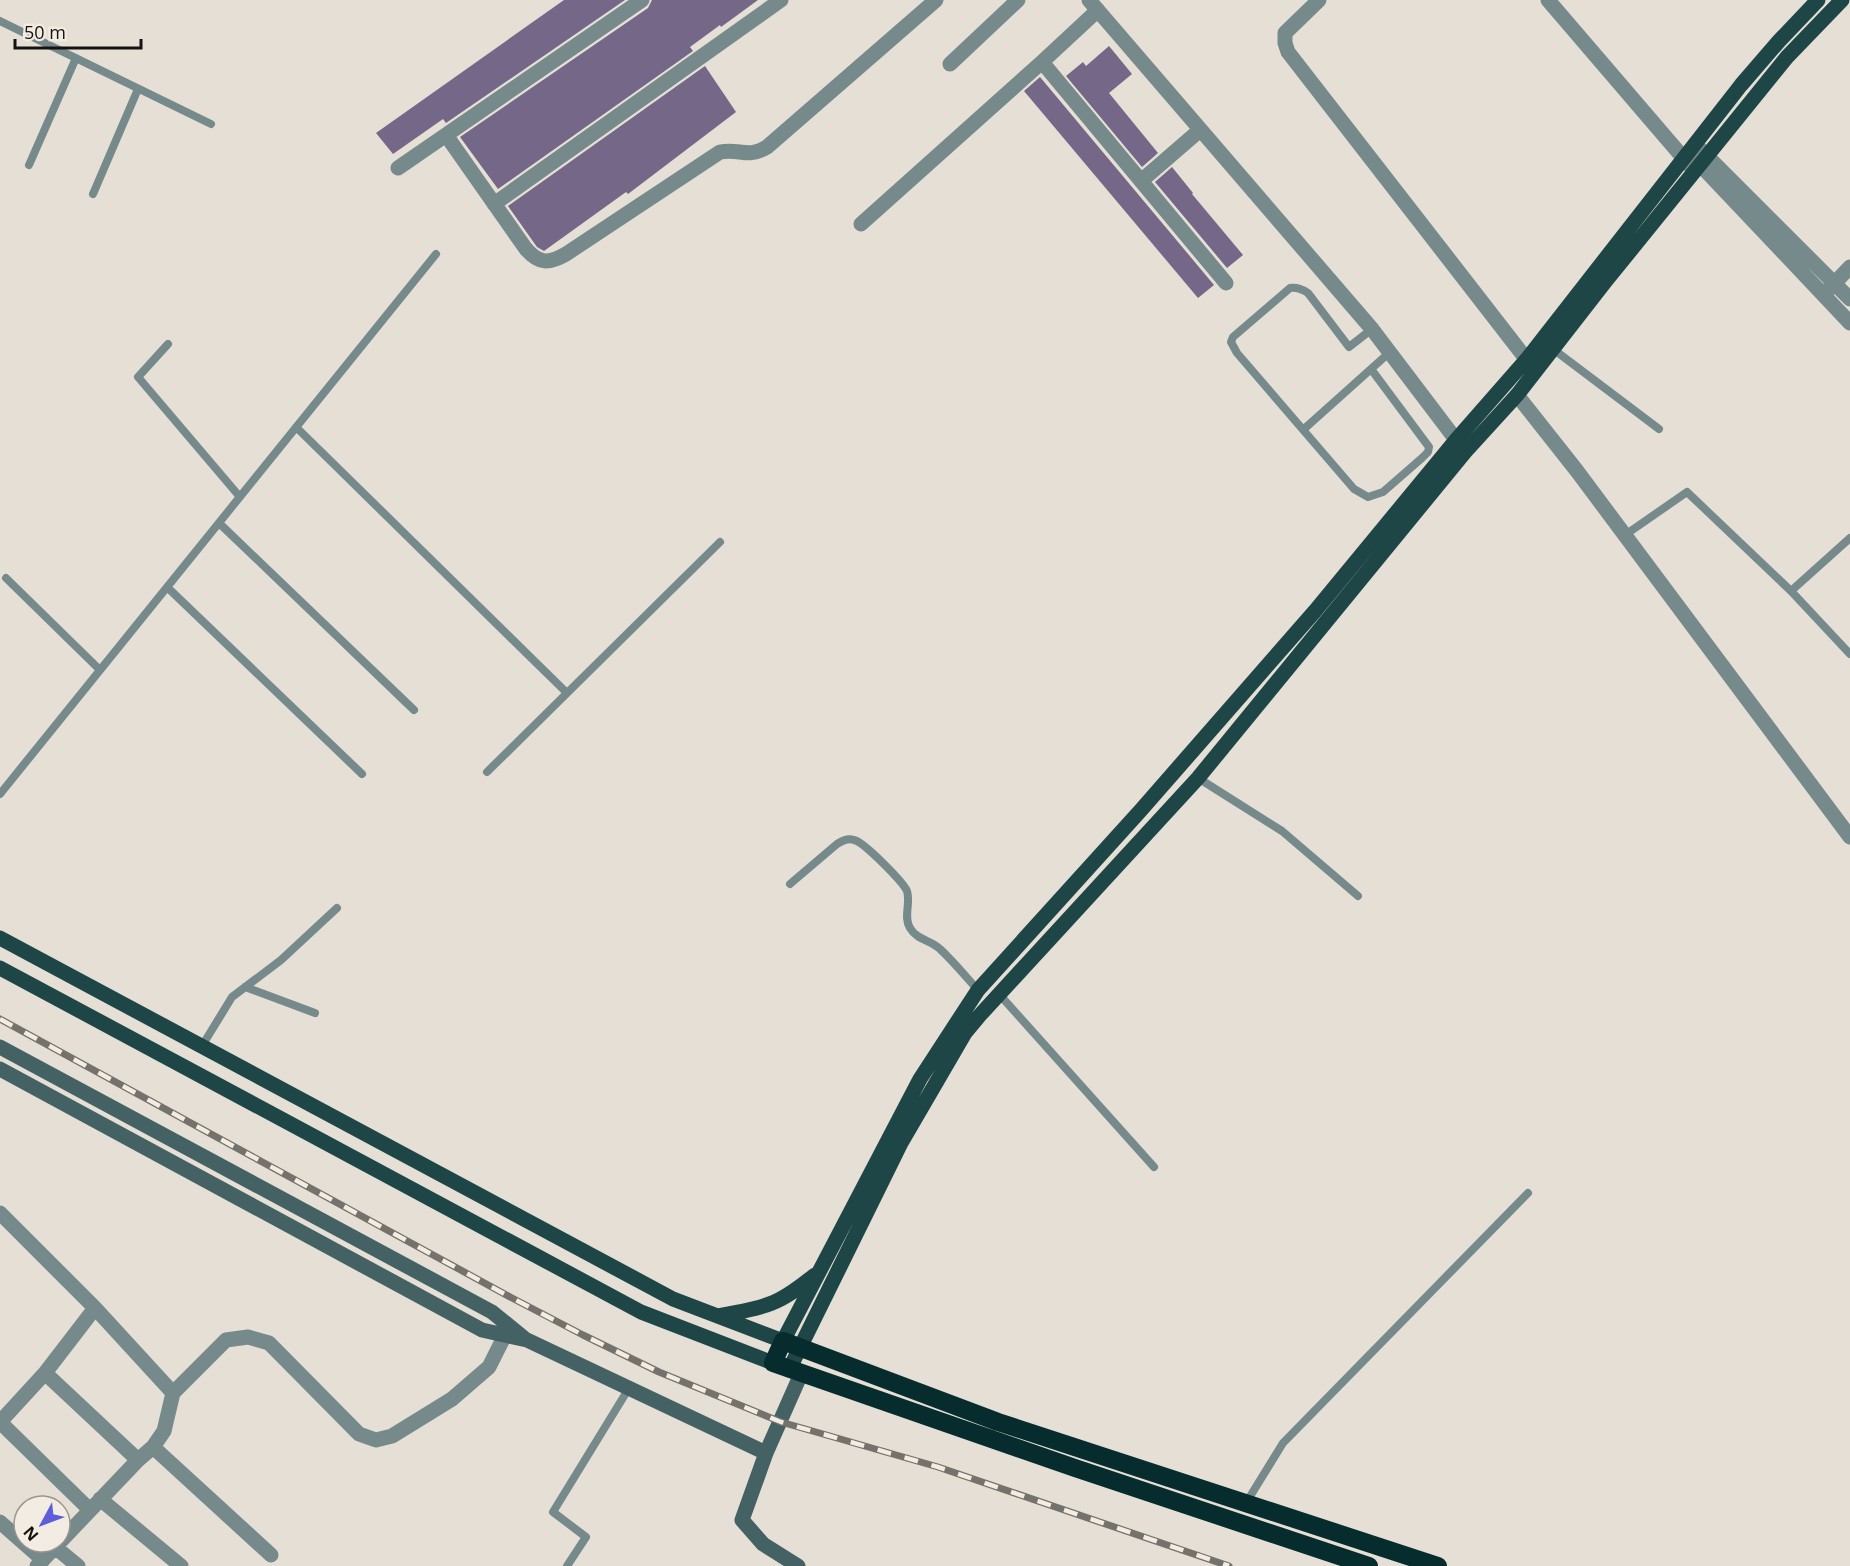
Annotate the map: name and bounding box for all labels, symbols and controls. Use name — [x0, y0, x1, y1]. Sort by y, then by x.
scale bar — [15, 12, 141, 50]
text: 50 m — [24, 20, 66, 44]
north arrow — [12, 1494, 72, 1554]
text: N — [18, 1522, 43, 1546]

